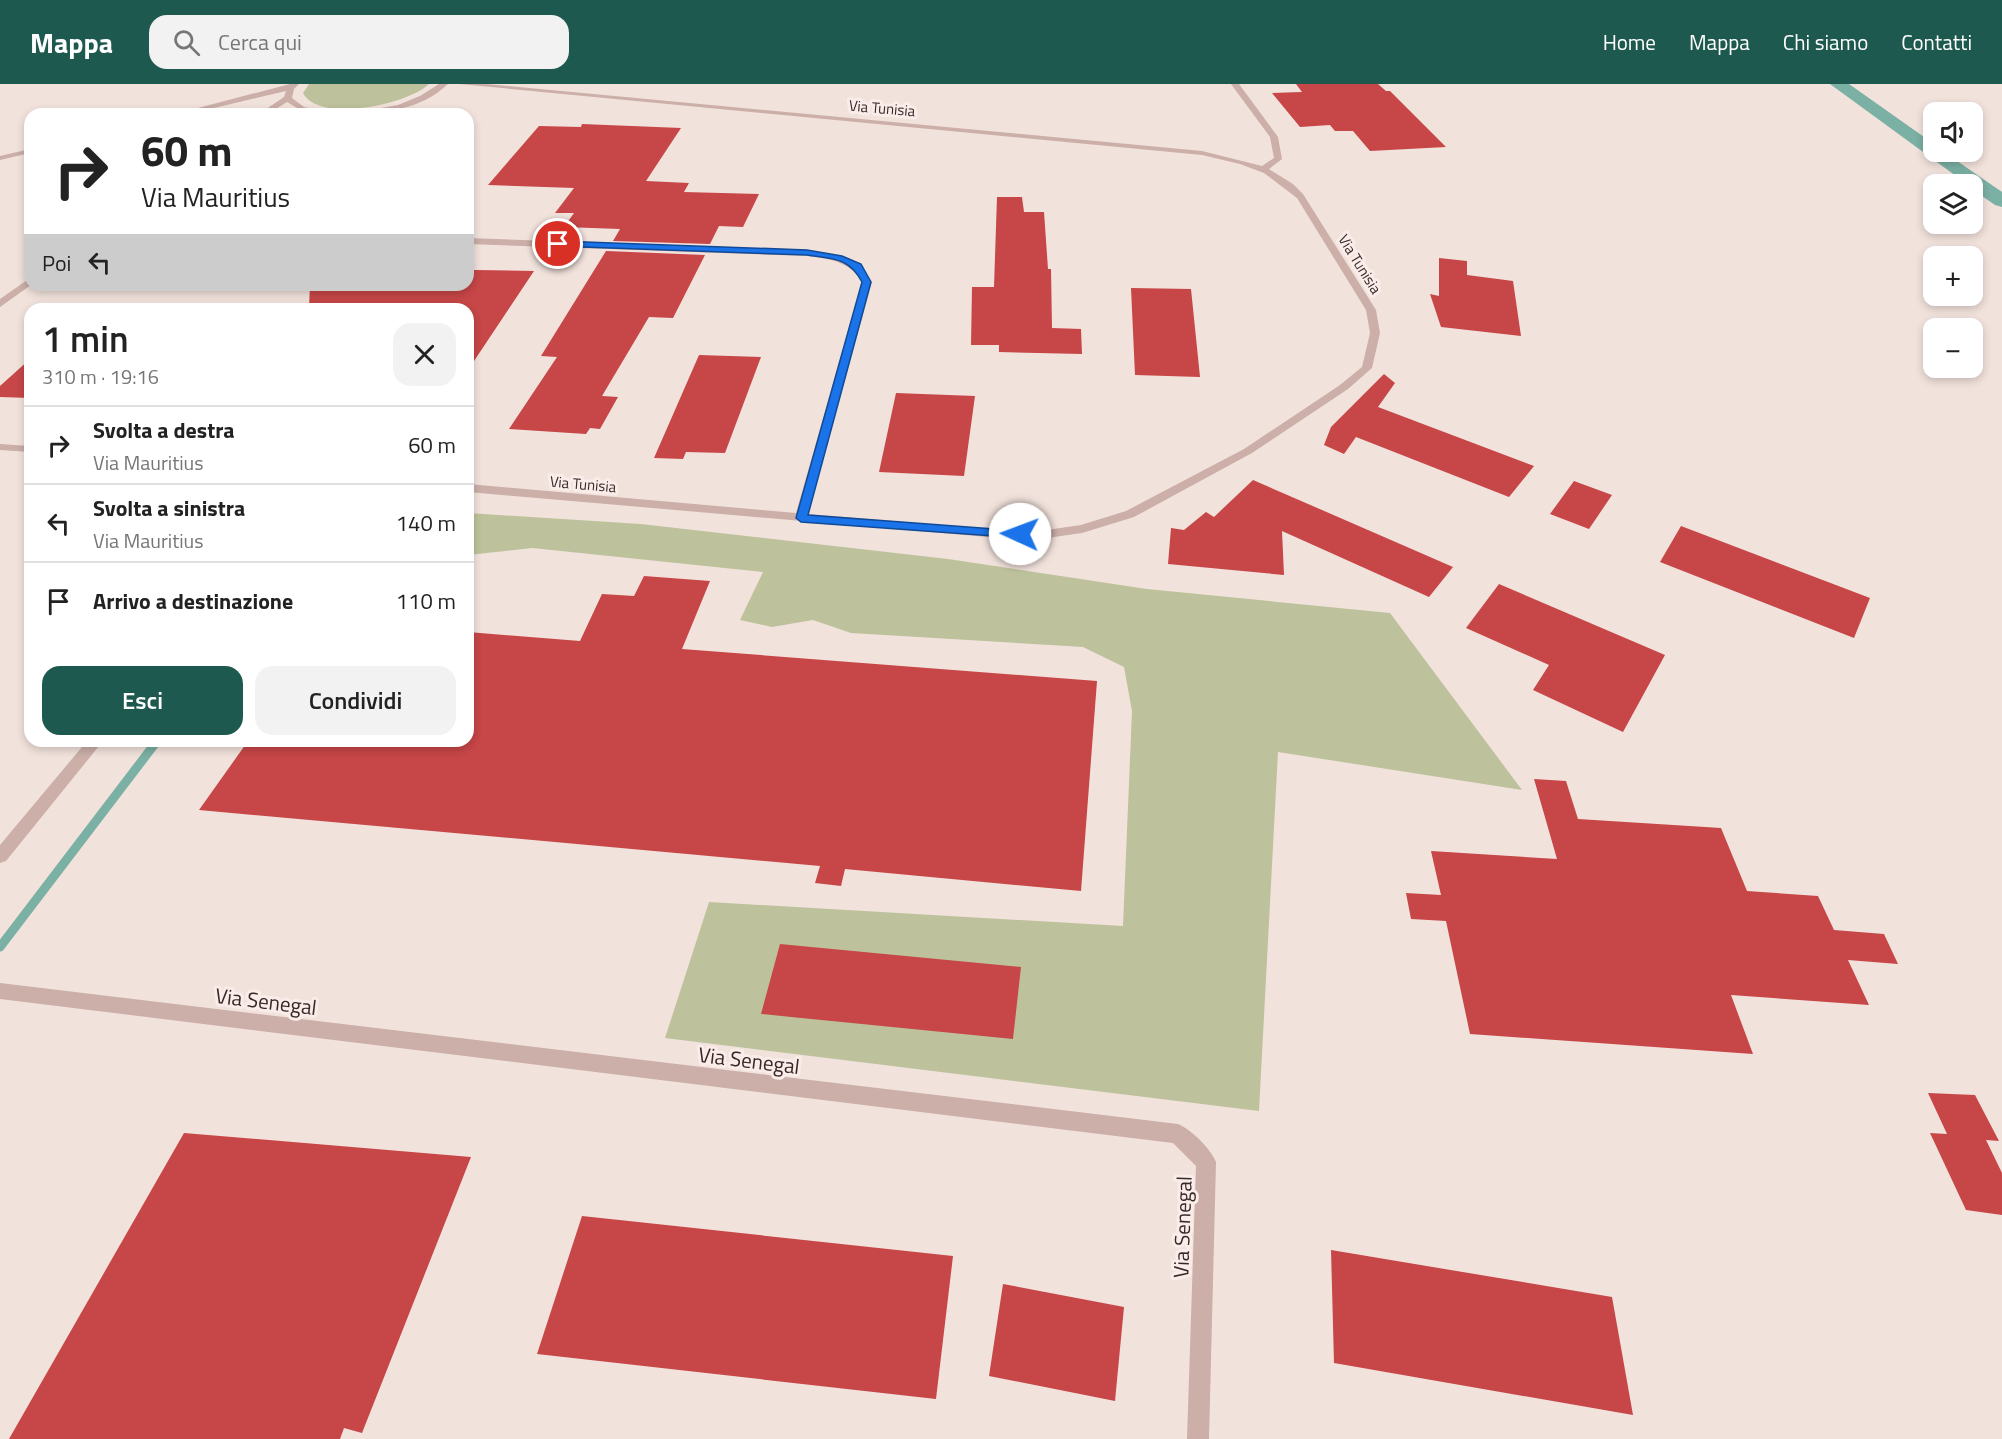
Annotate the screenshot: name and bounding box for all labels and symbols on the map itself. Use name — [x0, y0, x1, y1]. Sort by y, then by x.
street label: Via Tunisia — [848, 94, 917, 122]
pin — [532, 218, 583, 269]
street label: Via Tunisia — [1333, 230, 1388, 299]
street label: Via Tunisia — [549, 470, 618, 498]
position arrow — [988, 502, 1052, 566]
street label: Via Senegal — [213, 979, 319, 1023]
street label: Via Senegal — [696, 1038, 802, 1082]
street label: Via Senegal — [1164, 1175, 1200, 1279]

